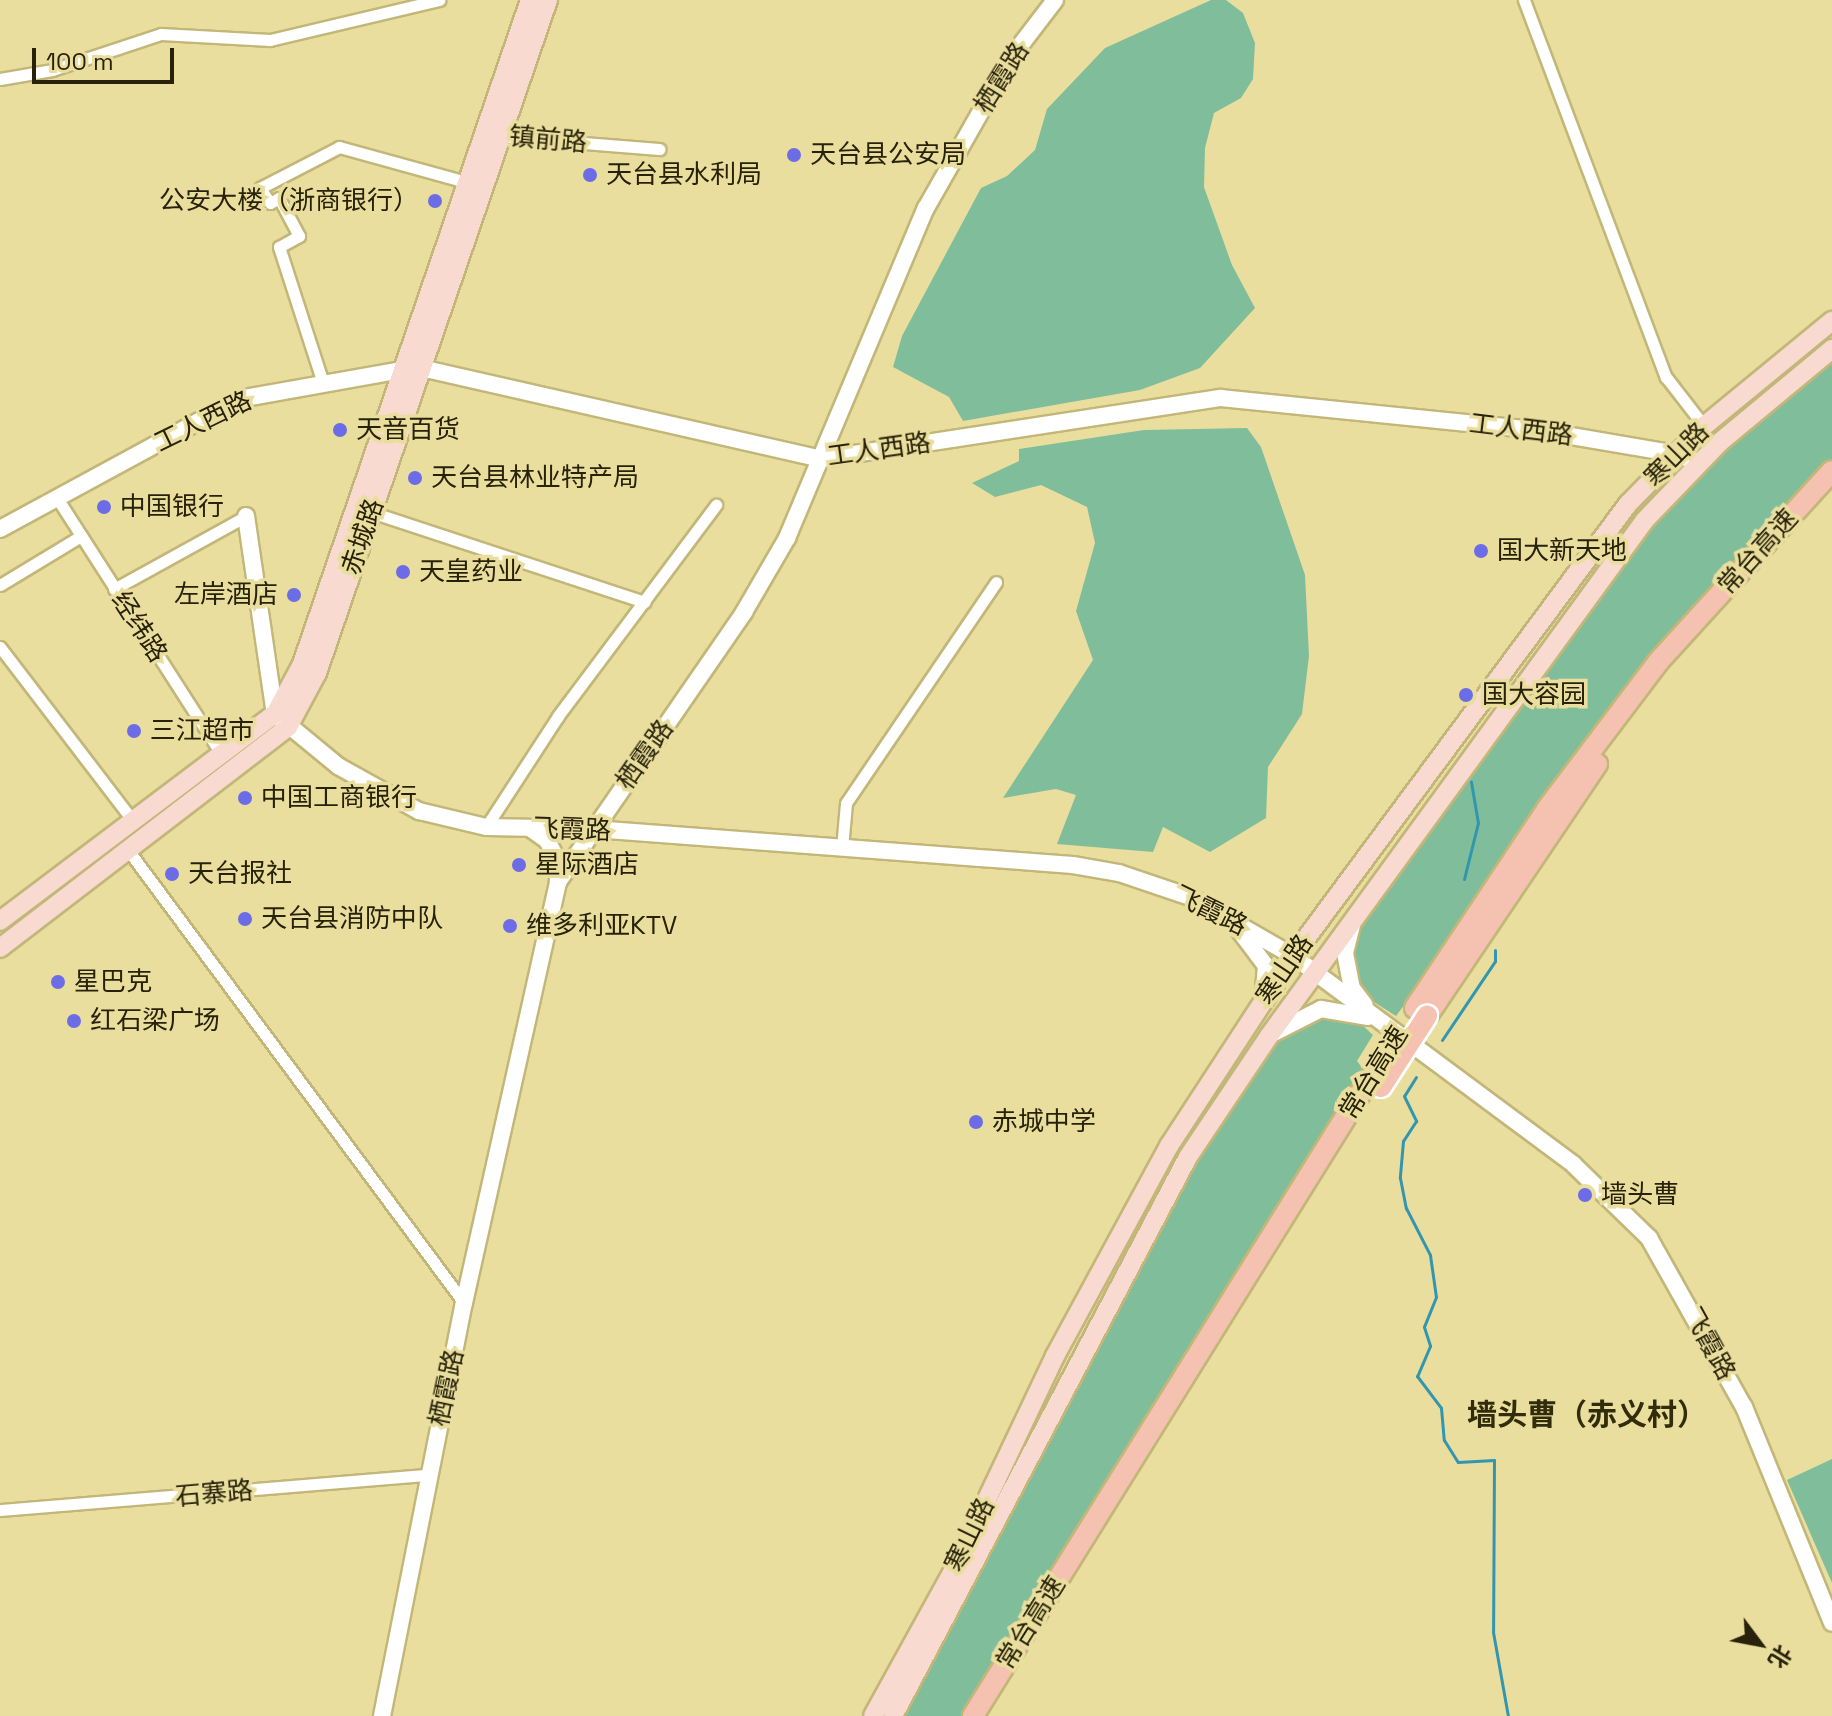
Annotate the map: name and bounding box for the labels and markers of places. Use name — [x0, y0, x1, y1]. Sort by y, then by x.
place label: 天台县公安局 — [810, 139, 966, 171]
marker: 天台县公安局 — [785, 146, 803, 164]
place label: 天台县水利局 — [606, 159, 762, 191]
marker: 天台县水利局 — [581, 166, 599, 184]
place label: 公安大楼（浙商银行） — [159, 185, 419, 217]
marker: 公安大楼（浙商银行） — [426, 192, 444, 210]
place label: 天音百货 — [356, 414, 460, 446]
marker: 天音百货 — [331, 421, 349, 439]
place label: 天台县林业特产局 — [431, 462, 639, 494]
marker: 天台县林业特产局 — [406, 469, 424, 487]
place label: 中国银行 — [120, 491, 224, 523]
marker: 中国银行 — [95, 498, 113, 516]
place label: 国大新天地 — [1497, 535, 1627, 567]
marker: 国大新天地 — [1472, 542, 1490, 560]
place label: 天皇药业 — [419, 556, 523, 588]
marker: 天皇药业 — [394, 563, 412, 581]
place label: 左岸酒店 — [174, 579, 278, 611]
marker: 左岸酒店 — [285, 586, 303, 604]
place label: 国大容园 — [1482, 679, 1586, 711]
marker: 国大容园 — [1457, 686, 1475, 704]
place label: 三江超市 — [150, 715, 254, 747]
marker: 三江超市 — [125, 722, 143, 740]
place label: 中国工商银行 — [261, 782, 417, 814]
marker: 中国工商银行 — [236, 789, 254, 807]
place label: 星际酒店 — [535, 849, 639, 881]
marker: 星际酒店 — [510, 856, 528, 874]
place label: 天台报社 — [188, 858, 292, 890]
marker: 天台报社 — [163, 865, 181, 883]
place label: 天台县消防中队 — [261, 903, 443, 935]
marker: 天台县消防中队 — [236, 910, 254, 928]
place label: 维多利亚KTV — [526, 910, 677, 942]
marker: 维多利亚KTV — [501, 917, 519, 935]
place label: 星巴克 — [74, 966, 152, 998]
marker: 星巴克 — [49, 973, 67, 991]
place label: 红石梁广场 — [90, 1005, 220, 1037]
marker: 红石梁广场 — [65, 1012, 83, 1030]
place label: 赤城中学 — [992, 1106, 1096, 1138]
marker: 赤城中学 — [967, 1113, 985, 1131]
place label: 墙头曹 — [1601, 1179, 1679, 1211]
marker: 墙头曹 — [1576, 1186, 1594, 1204]

